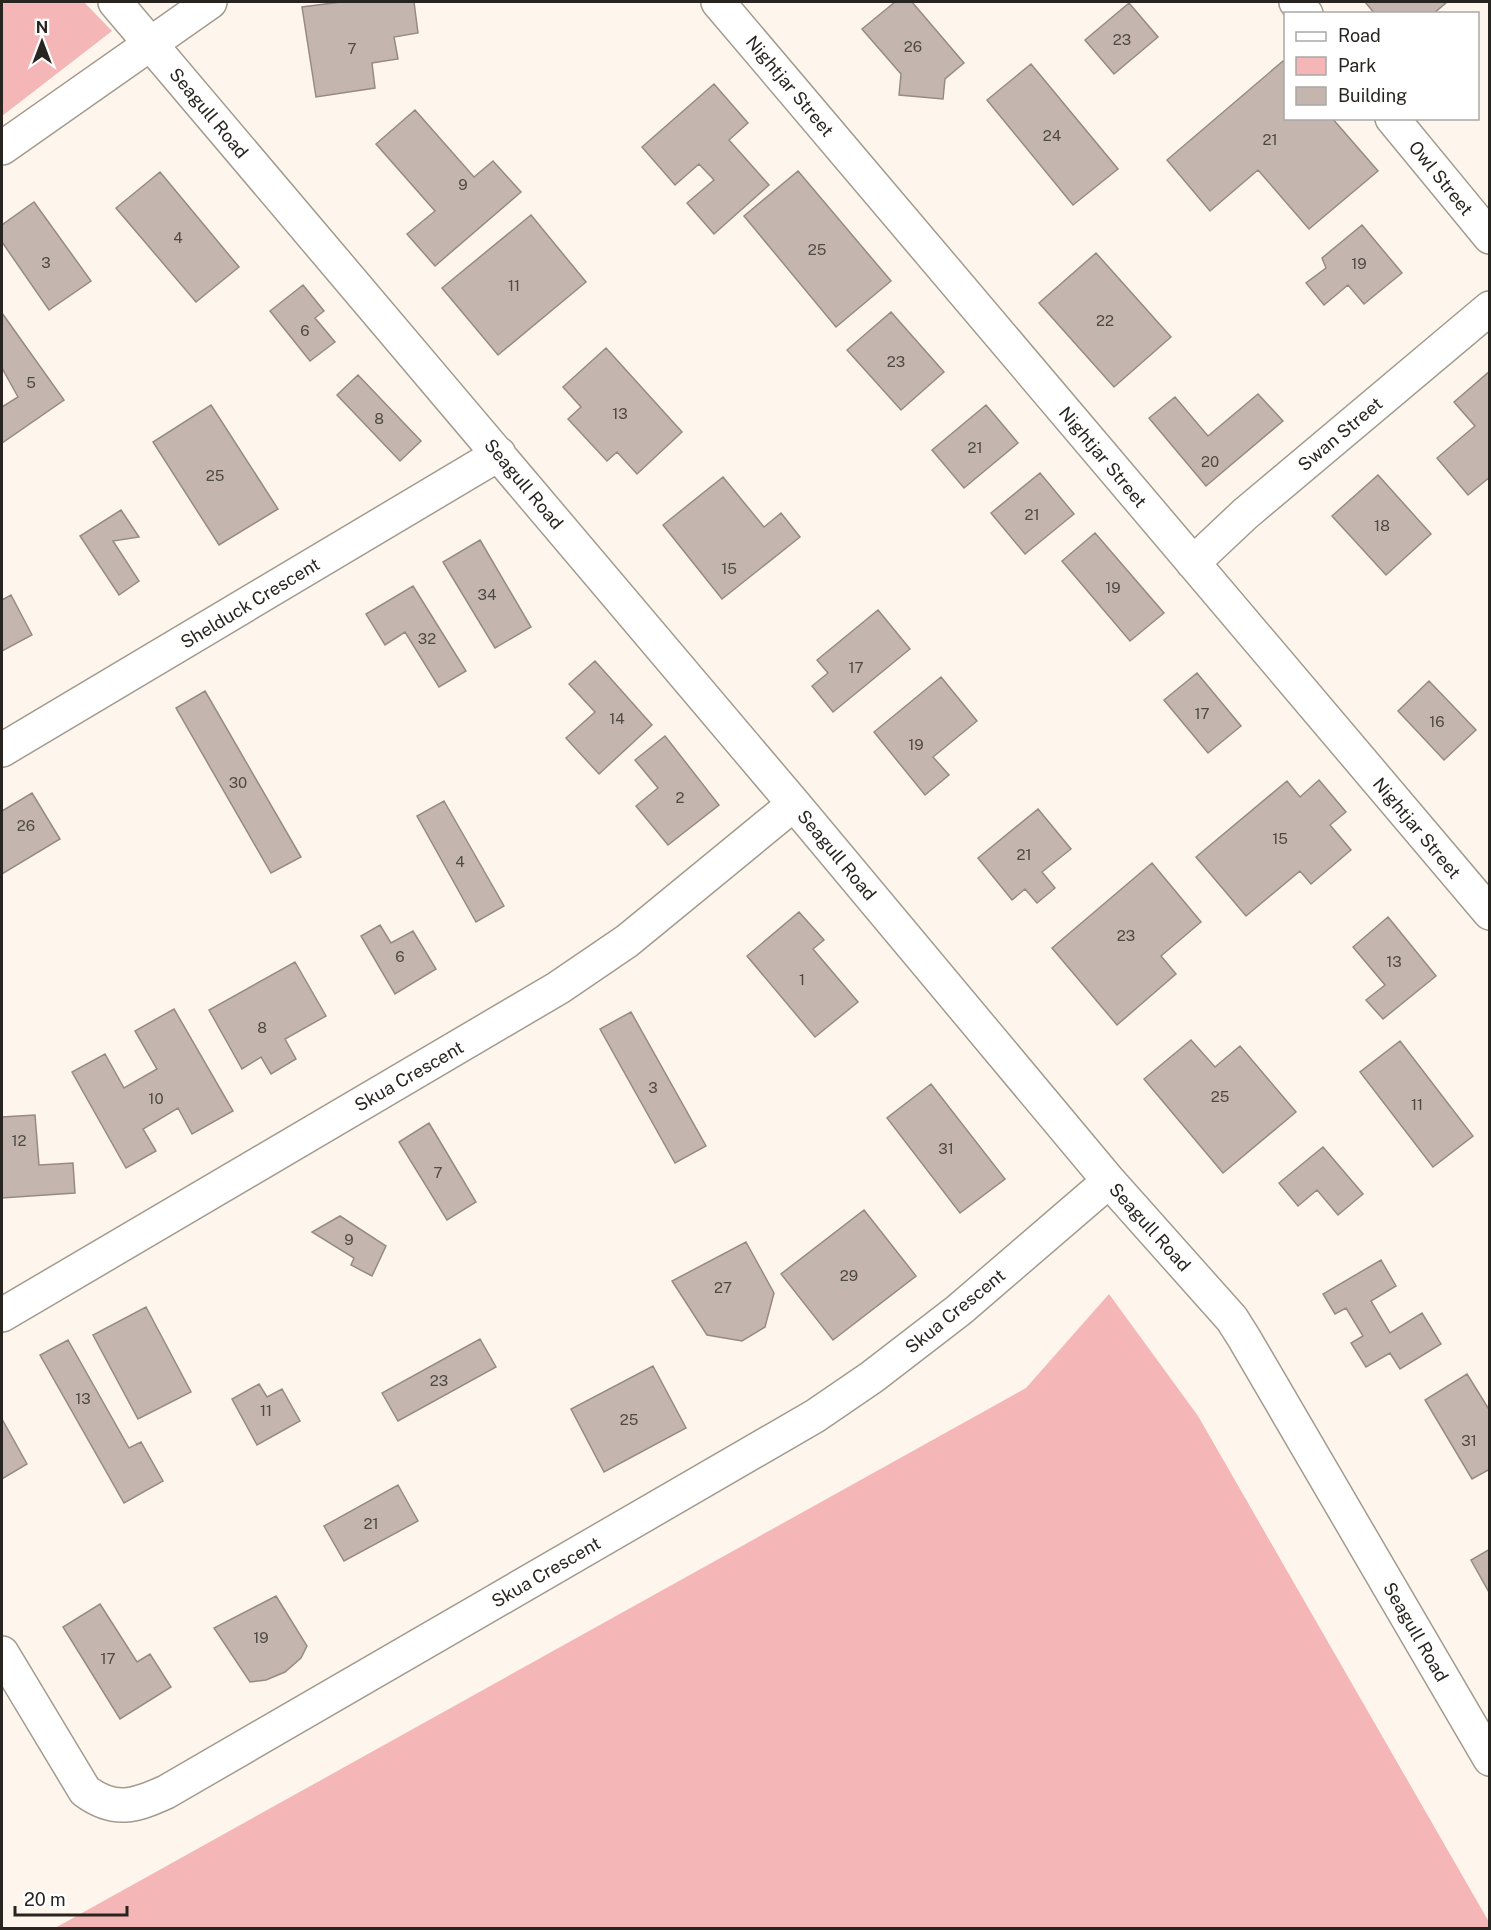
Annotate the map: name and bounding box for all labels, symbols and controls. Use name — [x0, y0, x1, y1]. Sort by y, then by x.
north arrow — [12, 12, 72, 72]
legend — [1284, 12, 1479, 120]
text: N — [36, 18, 48, 37]
text: Road — [1338, 25, 1381, 46]
street label: Nightjar Street — [742, 31, 838, 141]
house number: 23 — [1113, 31, 1131, 48]
house number: 26 — [904, 38, 922, 55]
house number: 7 — [347, 40, 357, 57]
text: Park — [1338, 55, 1376, 76]
street label: Seagull Road — [165, 64, 253, 162]
text: Building — [1338, 85, 1407, 106]
house number: 24 — [1043, 127, 1061, 144]
house number: 21 — [1262, 131, 1278, 148]
street label: Owl Street — [1405, 137, 1477, 219]
house number: 9 — [458, 176, 468, 193]
house number: 4 — [173, 229, 183, 246]
house number: 25 — [808, 241, 826, 258]
house number: 3 — [41, 254, 51, 271]
house number: 19 — [1351, 255, 1367, 272]
house number: 11 — [508, 277, 520, 294]
house number: 22 — [1096, 312, 1114, 329]
house number: 6 — [300, 322, 310, 339]
house number: 23 — [887, 353, 905, 370]
house number: 5 — [26, 374, 36, 391]
street label: Swan Street — [1294, 393, 1386, 475]
street label: Nightjar Street — [1055, 402, 1151, 512]
house number: 13 — [612, 405, 628, 422]
house number: 8 — [374, 410, 384, 427]
street label: Seagull Road — [480, 435, 568, 533]
house number: 21 — [967, 439, 983, 456]
house number: 20 — [1201, 453, 1219, 470]
house number: 25 — [206, 467, 224, 484]
house number: 21 — [1024, 506, 1040, 523]
house number: 18 — [1374, 517, 1390, 534]
street label: Shelduck Crescent — [177, 553, 323, 653]
house number: 15 — [721, 560, 737, 577]
house number: 19 — [1105, 579, 1121, 596]
house number: 34 — [478, 586, 496, 603]
house number: 32 — [418, 630, 436, 647]
house number: 17 — [848, 659, 864, 676]
house number: 17 — [1194, 705, 1210, 722]
house number: 14 — [609, 710, 625, 727]
house number: 16 — [1429, 713, 1445, 730]
house number: 19 — [908, 736, 924, 753]
street label: Nightjar Street — [1369, 773, 1465, 883]
house number: 30 — [229, 774, 247, 791]
house number: 2 — [676, 789, 685, 806]
street label: Seagull Road — [793, 806, 881, 904]
house number: 26 — [17, 817, 35, 834]
house number: 15 — [1272, 830, 1288, 847]
house number: 21 — [1016, 846, 1032, 863]
house number: 4 — [455, 853, 465, 870]
house number: 23 — [1117, 927, 1135, 944]
house number: 6 — [395, 948, 405, 965]
house number: 13 — [1386, 953, 1402, 970]
house number: 1 — [799, 971, 805, 988]
house number: 8 — [257, 1019, 267, 1036]
street label: Skua Crescent — [351, 1036, 467, 1116]
house number: 3 — [648, 1079, 658, 1096]
house number: 25 — [1211, 1088, 1229, 1105]
house number: 10 — [148, 1090, 164, 1107]
house number: 11 — [1411, 1096, 1423, 1113]
house number: 12 — [11, 1132, 27, 1149]
house number: 31 — [938, 1140, 954, 1157]
house number: 7 — [433, 1164, 443, 1181]
street label: Seagull Road — [1105, 1179, 1195, 1275]
house number: 9 — [344, 1231, 354, 1248]
street label: Skua Crescent — [901, 1264, 1009, 1358]
house number: 29 — [840, 1267, 858, 1284]
house number: 27 — [714, 1279, 732, 1296]
house number: 23 — [430, 1372, 448, 1389]
house number: 13 — [75, 1390, 91, 1407]
house number: 11 — [260, 1402, 272, 1419]
house number: 25 — [620, 1411, 638, 1428]
house number: 31 — [1461, 1432, 1477, 1449]
house number: 21 — [363, 1515, 379, 1532]
street label: Skua Crescent — [488, 1532, 604, 1612]
street label: Seagull Road — [1379, 1579, 1453, 1685]
house number: 19 — [253, 1629, 269, 1646]
house number: 17 — [100, 1650, 116, 1667]
scale bar — [15, 1879, 128, 1917]
text: 20 m — [24, 1889, 66, 1910]

